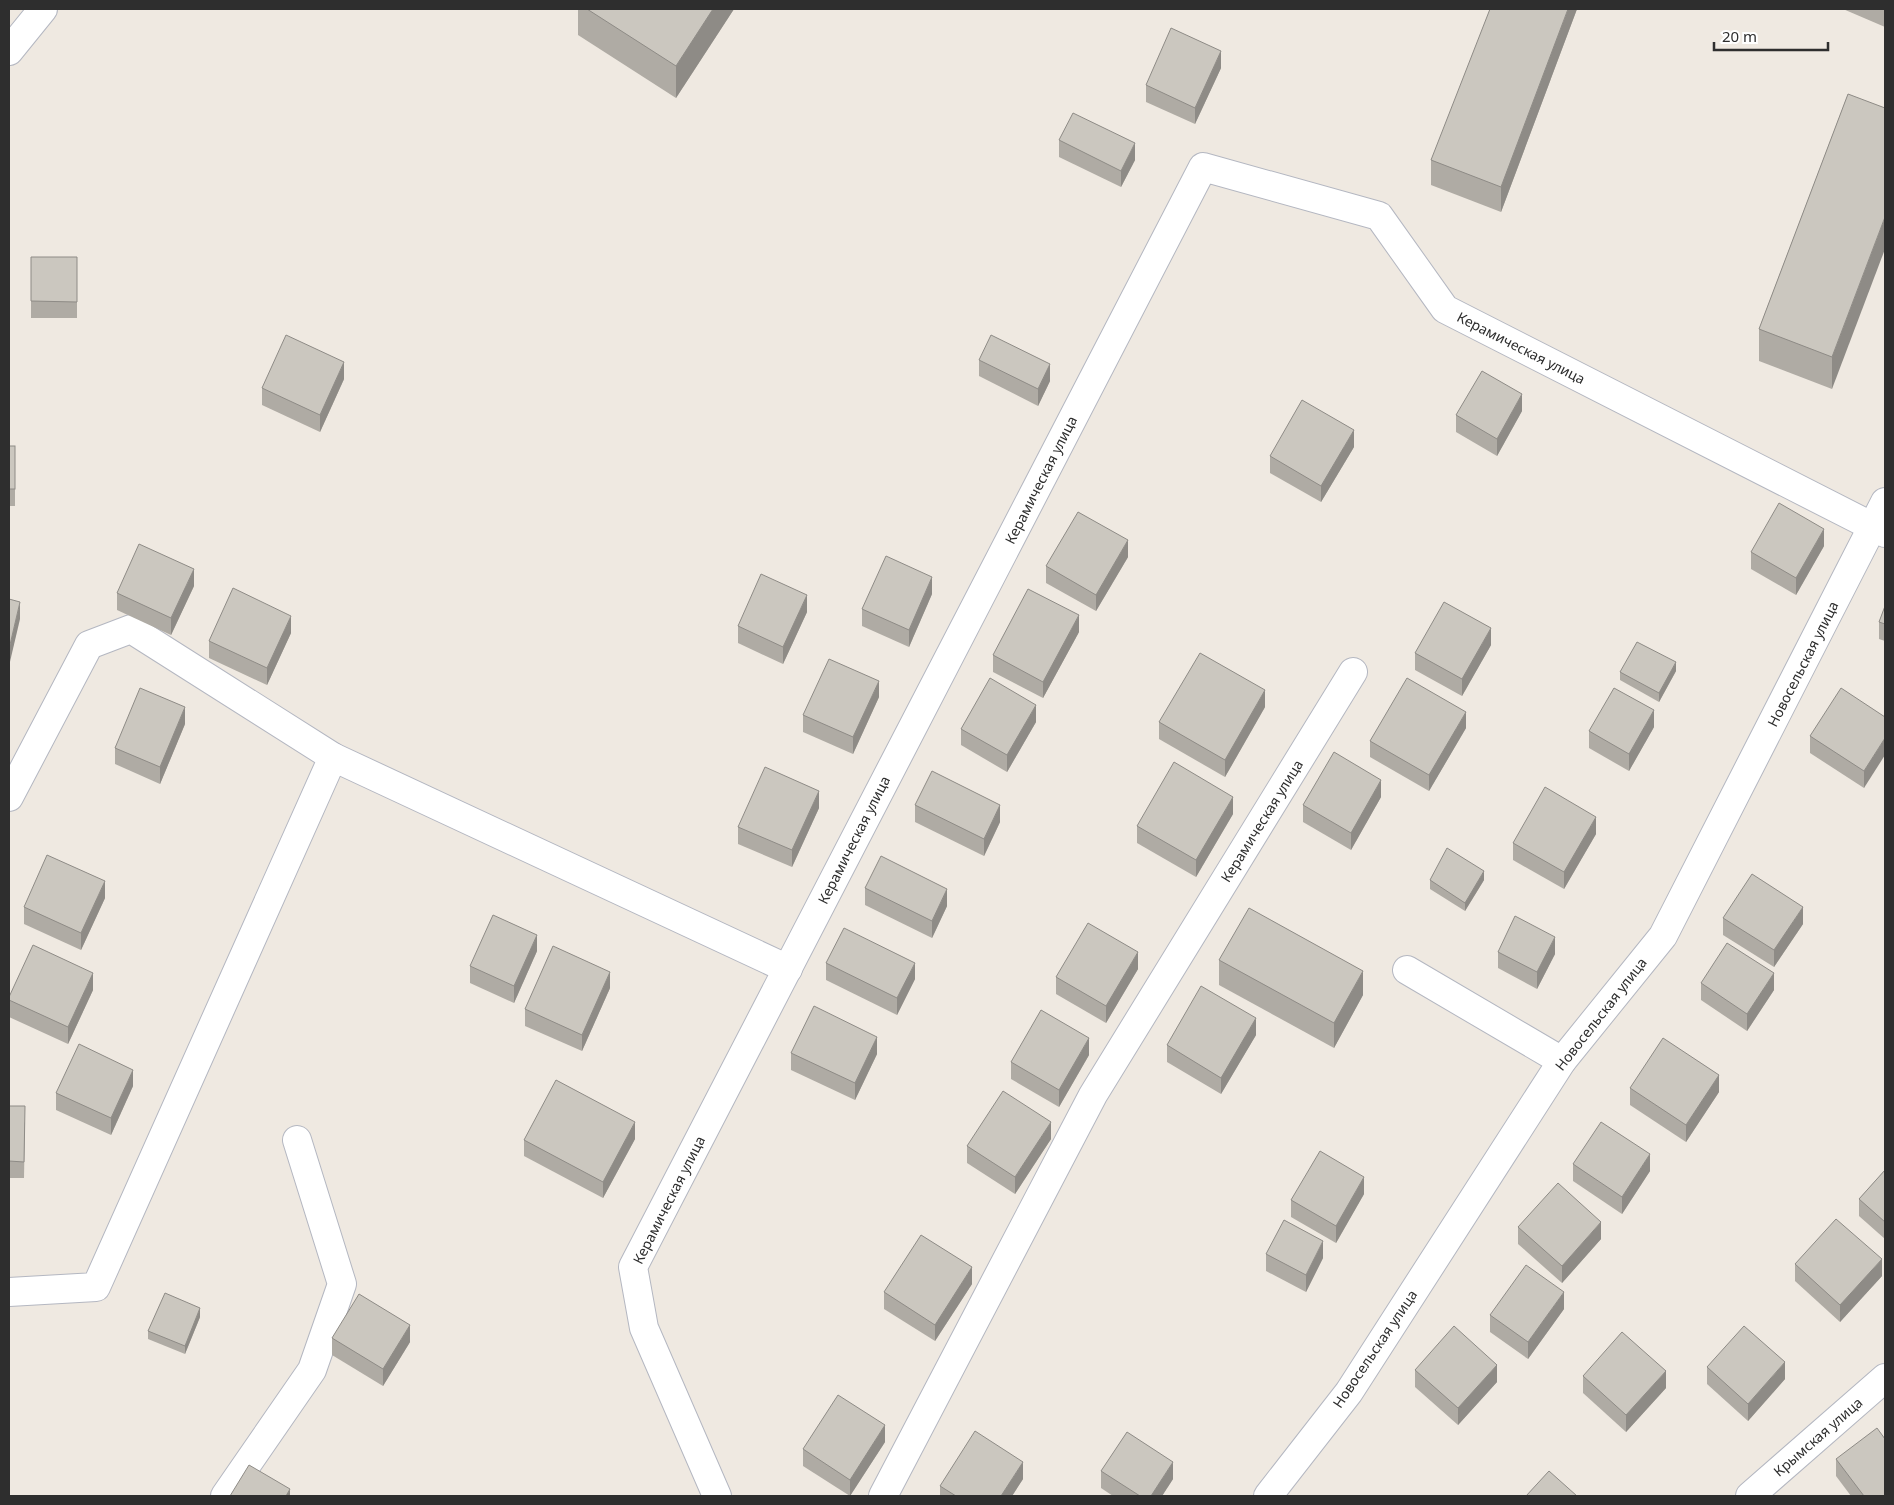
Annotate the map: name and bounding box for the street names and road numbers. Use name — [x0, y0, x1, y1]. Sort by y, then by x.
street label: Керамическая улица — [1454, 307, 1588, 388]
street label: Керамическая улица — [1000, 413, 1081, 547]
street label: Новосельская улица — [1763, 598, 1842, 730]
street label: Керамическая улица — [1216, 756, 1307, 886]
street label: Керамическая улица — [813, 773, 894, 907]
street label: Новосельская улица — [1550, 953, 1651, 1074]
street label: Керамическая улица — [628, 1133, 709, 1267]
street label: Новосельская улица — [1328, 1286, 1421, 1411]
street label: Крымская улица — [1769, 1393, 1866, 1480]

